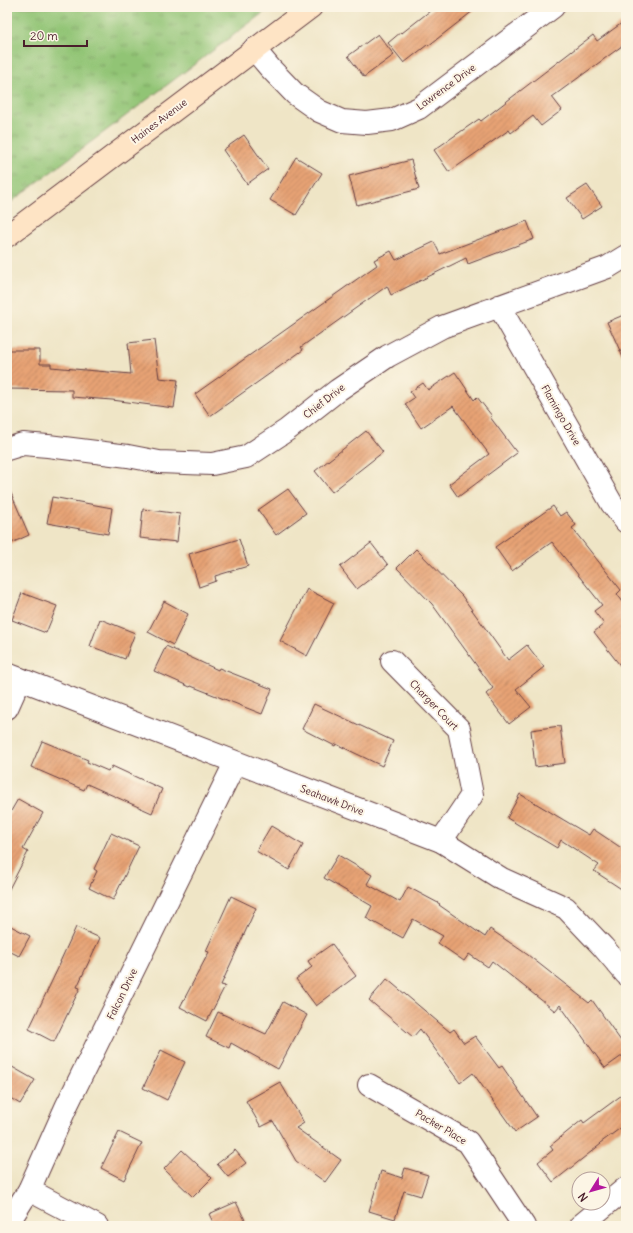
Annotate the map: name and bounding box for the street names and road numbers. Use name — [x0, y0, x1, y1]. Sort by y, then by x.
street label: Lawrence Drive — [414, 61, 478, 113]
street label: Haines Avenue — [128, 96, 190, 146]
street label: Chief Drive — [301, 381, 347, 421]
street label: Flamingo Drive — [538, 382, 584, 448]
street label: Charger Court — [407, 677, 462, 733]
street label: Seahawk Drive — [298, 782, 366, 818]
street label: Falcon Drive — [104, 966, 140, 1022]
street label: Packer Place — [413, 1107, 469, 1147]

